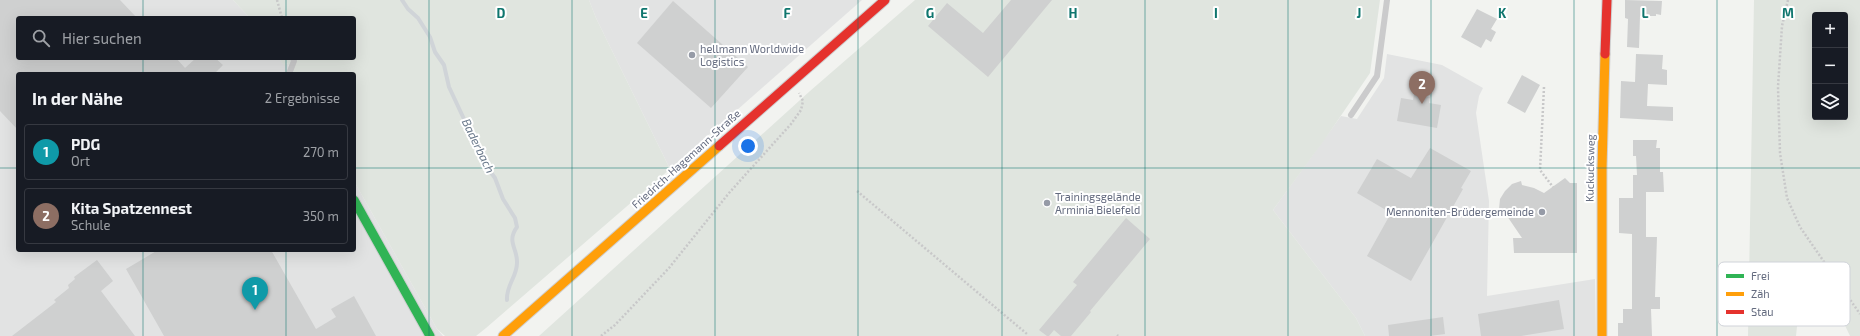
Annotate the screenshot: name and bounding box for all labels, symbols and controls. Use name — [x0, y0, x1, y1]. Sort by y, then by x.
text: D — [497, 5, 506, 21]
text: E — [640, 5, 648, 21]
text: F — [783, 5, 791, 21]
text: G — [926, 5, 934, 21]
text: H — [1069, 5, 1078, 21]
text: I — [1214, 5, 1218, 21]
text: J — [1357, 5, 1361, 21]
text: K — [1498, 5, 1507, 21]
text: L — [1642, 5, 1649, 21]
text: M — [1782, 5, 1794, 21]
map controls — [1812, 12, 1848, 120]
button: + — [1812, 12, 1848, 48]
search box — [16, 16, 356, 60]
icon: search — [30, 27, 52, 49]
text: Hier suchen — [62, 29, 142, 47]
place label: hellmann Worldwide Logistics — [700, 42, 804, 68]
button: − — [1812, 48, 1848, 84]
marker: hellmann Worldwide Logistics — [687, 50, 697, 60]
pin: 2 — [1409, 71, 1435, 104]
button: layers — [1812, 84, 1848, 120]
text: In der Nähe — [32, 88, 123, 108]
text: 2 Ergebnisse — [265, 90, 340, 106]
street label: Friedrich-Hagemann-Straße — [629, 106, 743, 211]
water label: Baderbach — [460, 116, 498, 175]
street label: Kuckucksweg — [1582, 134, 1597, 202]
text: PDG — [71, 135, 100, 153]
your location — [738, 136, 758, 156]
text: 1 — [43, 144, 49, 160]
text: 270 m — [303, 144, 339, 160]
text: Ort — [71, 153, 90, 169]
place label: Trainingsgelände Arminia Bielefeld — [1055, 190, 1141, 216]
marker: Trainingsgelände Arminia Bielefeld — [1042, 198, 1052, 208]
text: Kita Spatzennest — [71, 199, 192, 217]
place label: Mennoniten-Brüdergemeinde — [1386, 205, 1534, 218]
marker: Mennoniten-Brüdergemeinde — [1537, 207, 1547, 217]
text: 2 — [42, 208, 50, 224]
text: 350 m — [303, 208, 339, 224]
text: Schule — [71, 217, 110, 233]
legend — [1718, 262, 1850, 326]
text: Frei — [1751, 269, 1770, 282]
pin: 1 — [242, 277, 268, 310]
text: Zäh — [1751, 287, 1770, 300]
text: Stau — [1751, 305, 1774, 318]

